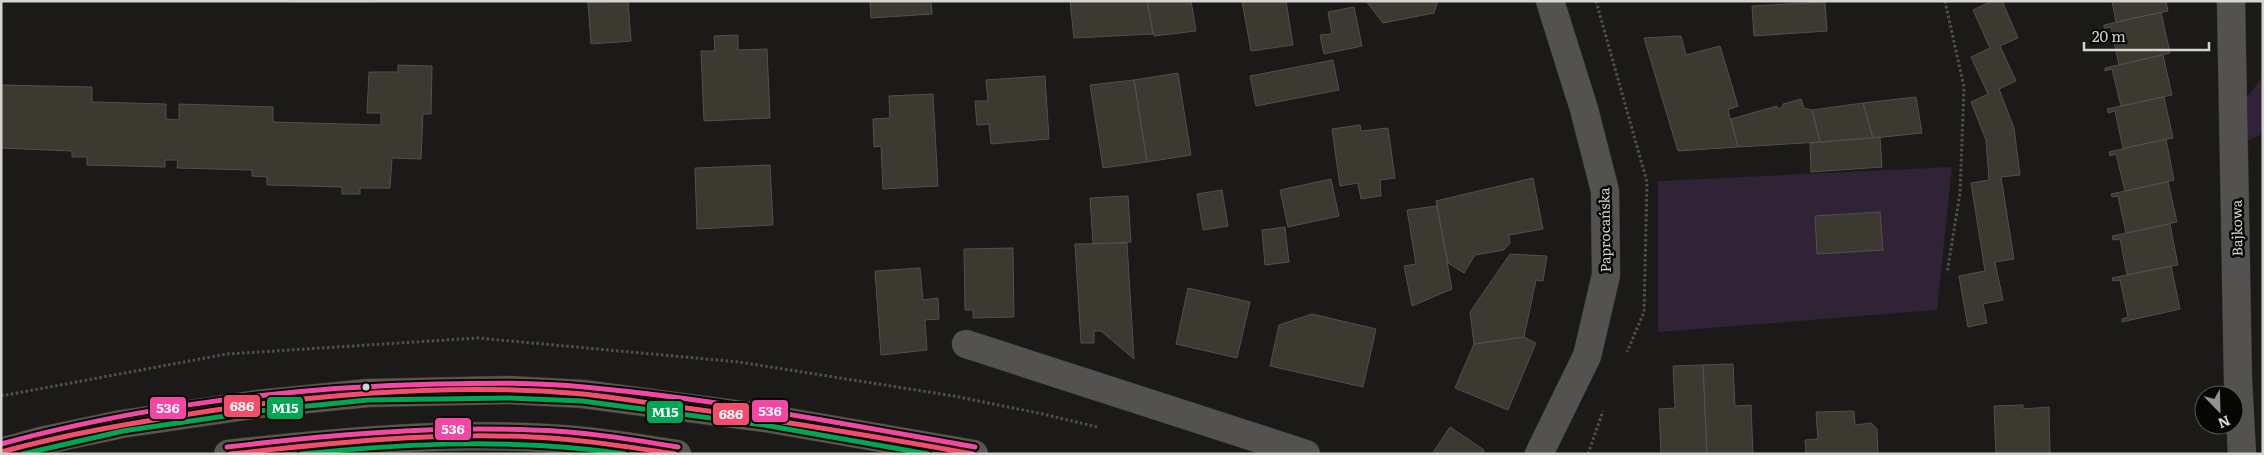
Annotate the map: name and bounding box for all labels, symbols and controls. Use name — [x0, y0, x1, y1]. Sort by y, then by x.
scale bar — [2084, 20, 2209, 52]
text: 20 m — [2092, 24, 2126, 47]
street label: Paprocańska — [1593, 187, 1615, 273]
street label: Bajkowa — [2226, 199, 2246, 256]
unlabelled marker — [361, 382, 371, 392]
north arrow — [2194, 385, 2244, 435]
line badge: 686 — [223, 394, 261, 418]
text: 686 — [230, 395, 254, 415]
line badge: 536 — [149, 396, 187, 420]
line badge: M15 — [266, 396, 304, 420]
text: 536 — [156, 397, 180, 417]
text: M15 — [271, 397, 299, 417]
line badge: 536 — [751, 399, 789, 423]
line badge: M15 — [646, 400, 684, 424]
text: 536 — [758, 400, 782, 420]
text: M15 — [651, 401, 679, 421]
line badge: 686 — [712, 402, 750, 426]
text: 686 — [719, 403, 743, 423]
text: N — [2215, 411, 2234, 434]
line badge: 536 — [434, 417, 472, 441]
text: 536 — [441, 418, 465, 438]

